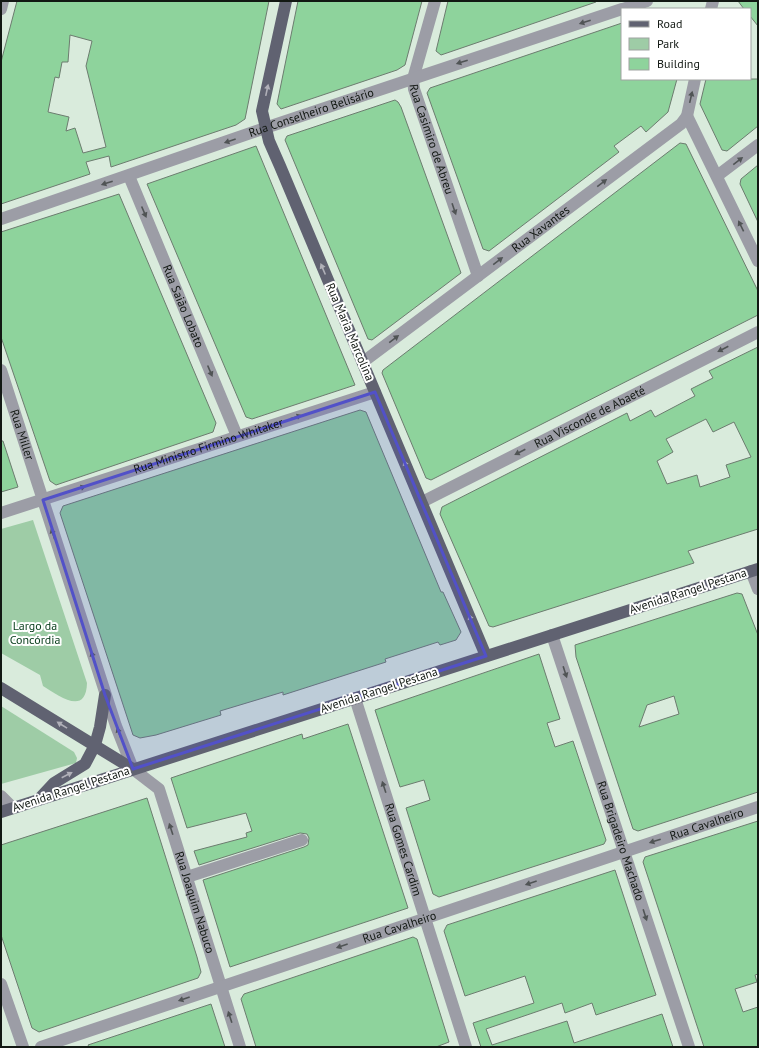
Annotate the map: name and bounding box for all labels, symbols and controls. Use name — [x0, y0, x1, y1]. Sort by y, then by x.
legend — [621, 8, 751, 80]
text: Road — [657, 16, 682, 31]
one-way arrow — [579, 19, 591, 25]
text: Park — [657, 36, 679, 51]
text: Building — [657, 56, 700, 71]
one-way arrow — [455, 60, 467, 66]
street label: Rua Casimiro de Abreu — [407, 83, 457, 196]
street label: Rua Conselheiro Belisário — [247, 84, 376, 140]
one-way arrow — [264, 84, 270, 96]
one-way arrow — [688, 91, 694, 104]
one-way arrow — [224, 138, 236, 144]
one-way arrow — [732, 157, 743, 165]
one-way arrow — [597, 179, 607, 187]
one-way arrow — [101, 180, 113, 186]
street label: Rua Xavantes — [508, 202, 572, 255]
one-way arrow — [451, 203, 457, 215]
one-way arrow — [141, 207, 147, 219]
one-way arrow — [738, 220, 744, 232]
one-way arrow — [492, 256, 503, 265]
street label: Rua Saião Lobato — [160, 262, 207, 350]
one-way arrow — [320, 263, 326, 274]
street label: Rua Maria Marcolina — [323, 281, 378, 383]
one-way arrow — [389, 335, 399, 343]
one-way arrow — [717, 346, 729, 353]
one-way arrow — [207, 365, 213, 376]
street label: Rua Visconde de Abaeté — [532, 382, 648, 451]
street label: Rua Miller — [7, 407, 38, 462]
street label: Rua Ministro Firmino Whitaker — [132, 414, 285, 477]
one-way arrow — [291, 414, 303, 420]
one-way arrow — [514, 449, 525, 455]
one-way arrow — [403, 460, 409, 472]
one-way arrow — [74, 485, 86, 491]
one-way arrow — [50, 527, 56, 539]
street label: Avenida Rangel Pestana — [627, 564, 748, 617]
one-way arrow — [468, 613, 474, 625]
park label: Largo da Concórdia — [10, 618, 60, 647]
one-way arrow — [90, 651, 96, 663]
street label: Avenida Rangel Pestana — [318, 663, 439, 716]
one-way arrow — [562, 666, 568, 678]
one-way arrow — [56, 721, 68, 728]
one-way arrow — [115, 726, 121, 738]
street label: Avenida Rangel Pestana — [10, 762, 131, 815]
one-way arrow — [62, 772, 73, 778]
street label: Rua Brigadeiro Machado — [594, 779, 648, 903]
one-way arrow — [381, 781, 387, 793]
street label: Rua Gomes Cardim — [382, 801, 425, 898]
street label: Rua Cavalheiro — [668, 804, 745, 843]
one-way arrow — [168, 823, 174, 835]
one-way arrow — [648, 839, 660, 845]
street label: Rua Joaquim Nabuco — [172, 849, 218, 955]
one-way arrow — [525, 880, 537, 886]
street label: Rua Cavalheiro — [360, 907, 438, 946]
one-way arrow — [642, 909, 648, 921]
one-way arrow — [335, 943, 347, 949]
one-way arrow — [177, 997, 189, 1003]
one-way arrow — [227, 1011, 233, 1023]

